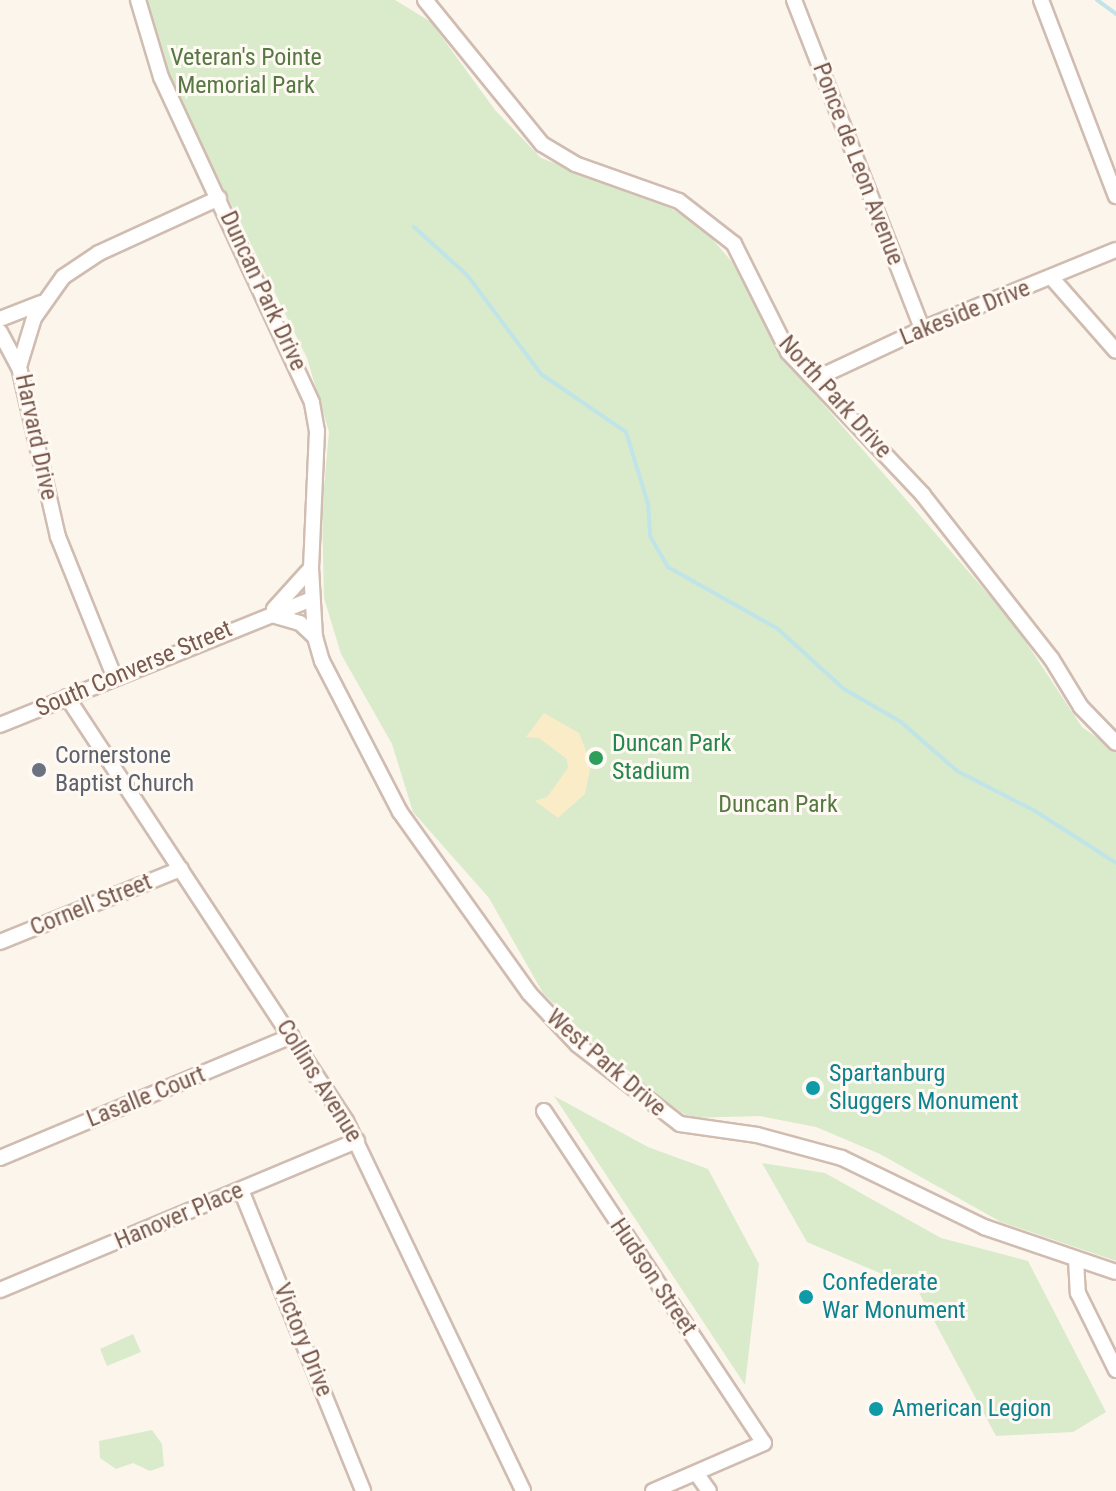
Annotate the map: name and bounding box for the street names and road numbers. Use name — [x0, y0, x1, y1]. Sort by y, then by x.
street label: Ponce de Leon Avenue — [806, 59, 910, 269]
street label: Duncan Park Drive — [213, 207, 313, 375]
street label: Lakeside Drive — [896, 274, 1034, 352]
street label: North Park Drive — [772, 330, 898, 464]
street label: Harvard Drive — [9, 371, 63, 503]
street label: South Converse Street — [32, 615, 236, 723]
street label: Cornell Street — [26, 868, 156, 942]
street label: West Park Drive — [540, 1003, 672, 1123]
street label: Collins Avenue — [270, 1014, 368, 1148]
street label: Lasalle Court — [82, 1060, 210, 1134]
street label: Hanover Place — [110, 1176, 248, 1256]
street label: Hudson Street — [603, 1213, 703, 1341]
street label: Victory Drive — [267, 1279, 339, 1401]

